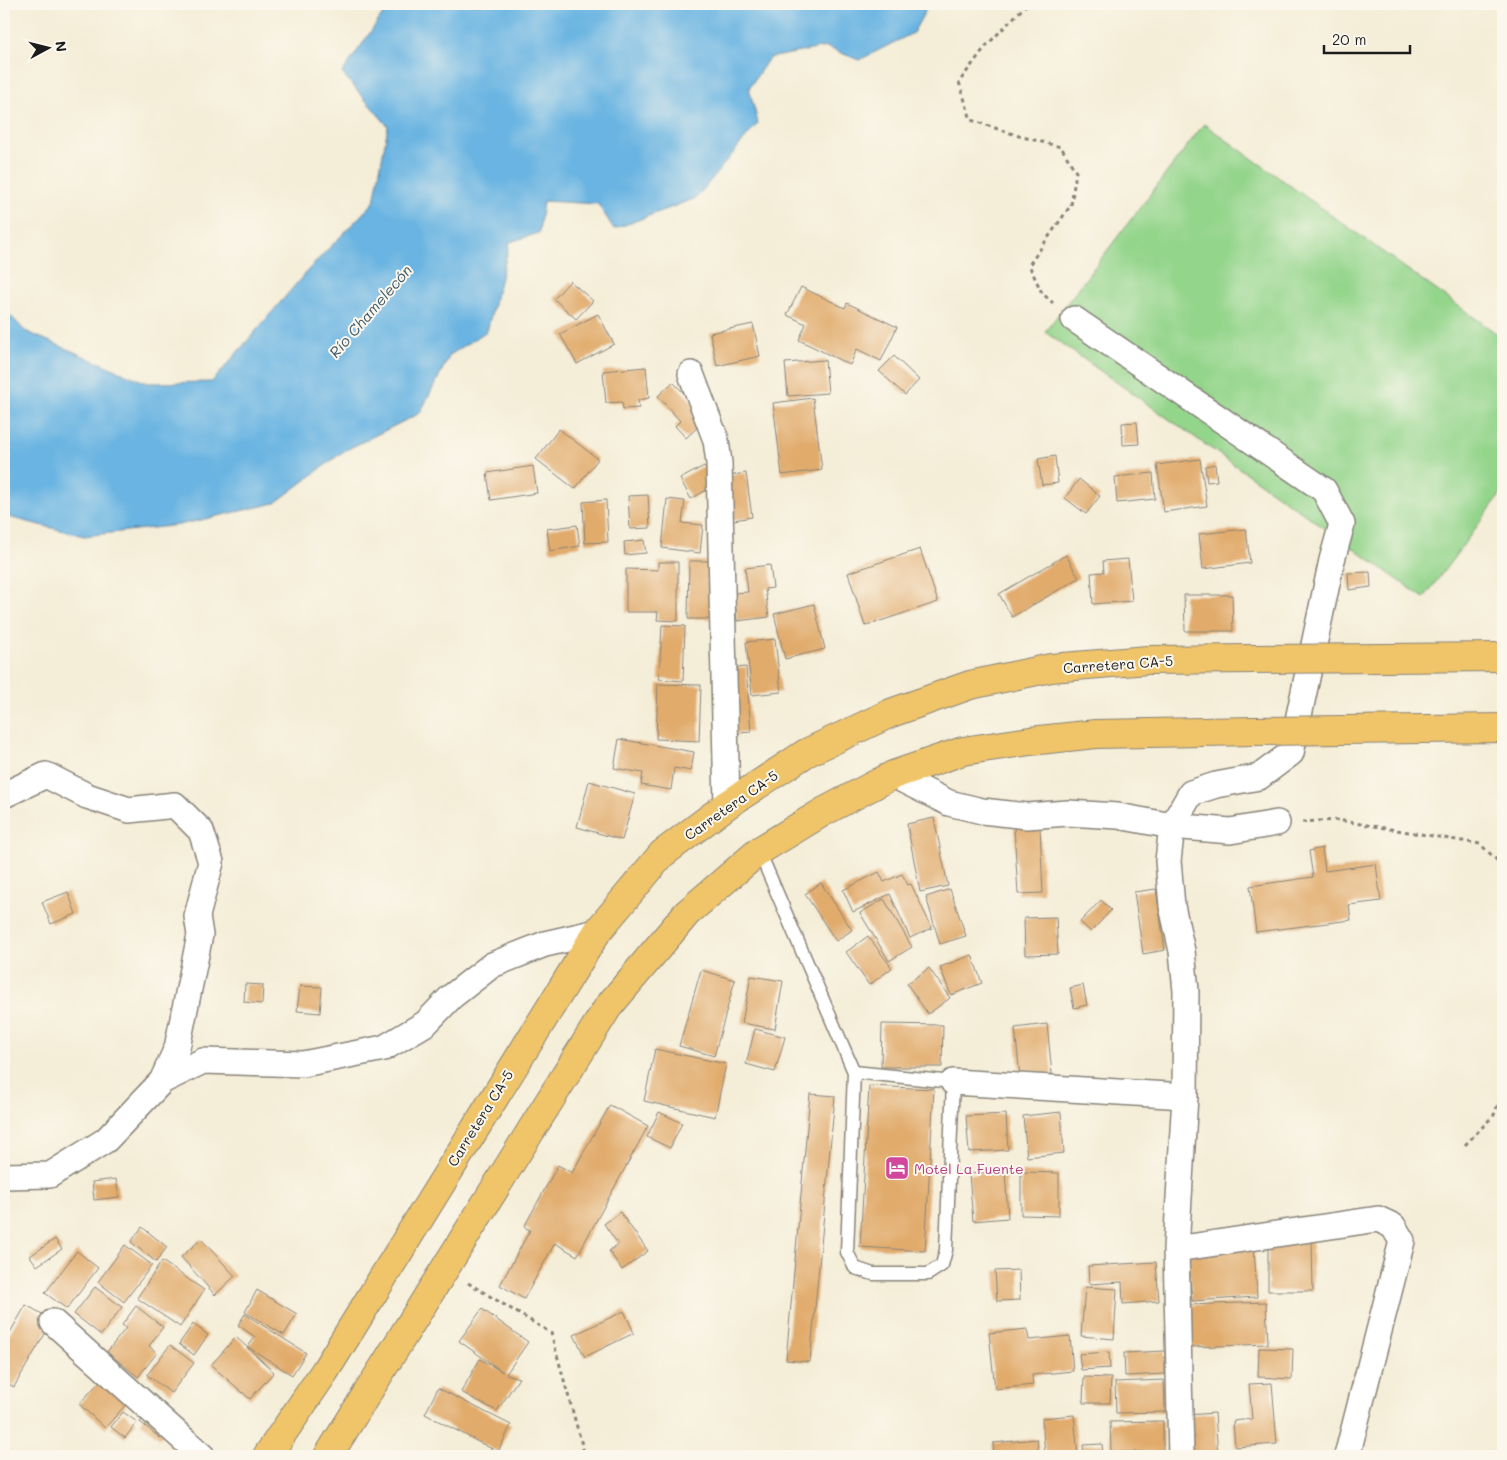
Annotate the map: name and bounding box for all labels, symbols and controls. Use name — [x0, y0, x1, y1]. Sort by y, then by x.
north arrow — [22, 22, 72, 72]
scale bar — [1324, 22, 1411, 54]
text: 20 m — [1332, 29, 1366, 49]
text: N — [51, 40, 71, 53]
water label: Río Chamelecón — [324, 260, 416, 362]
street label: Carretera CA-5 — [1062, 651, 1174, 677]
street label: Carretera CA-5 — [680, 766, 782, 844]
street label: Carretera CA-5 — [443, 1066, 517, 1170]
hotel icon: Motel La Fuente — [884, 1155, 910, 1181]
place label: Motel La Fuente — [914, 1159, 1024, 1178]

